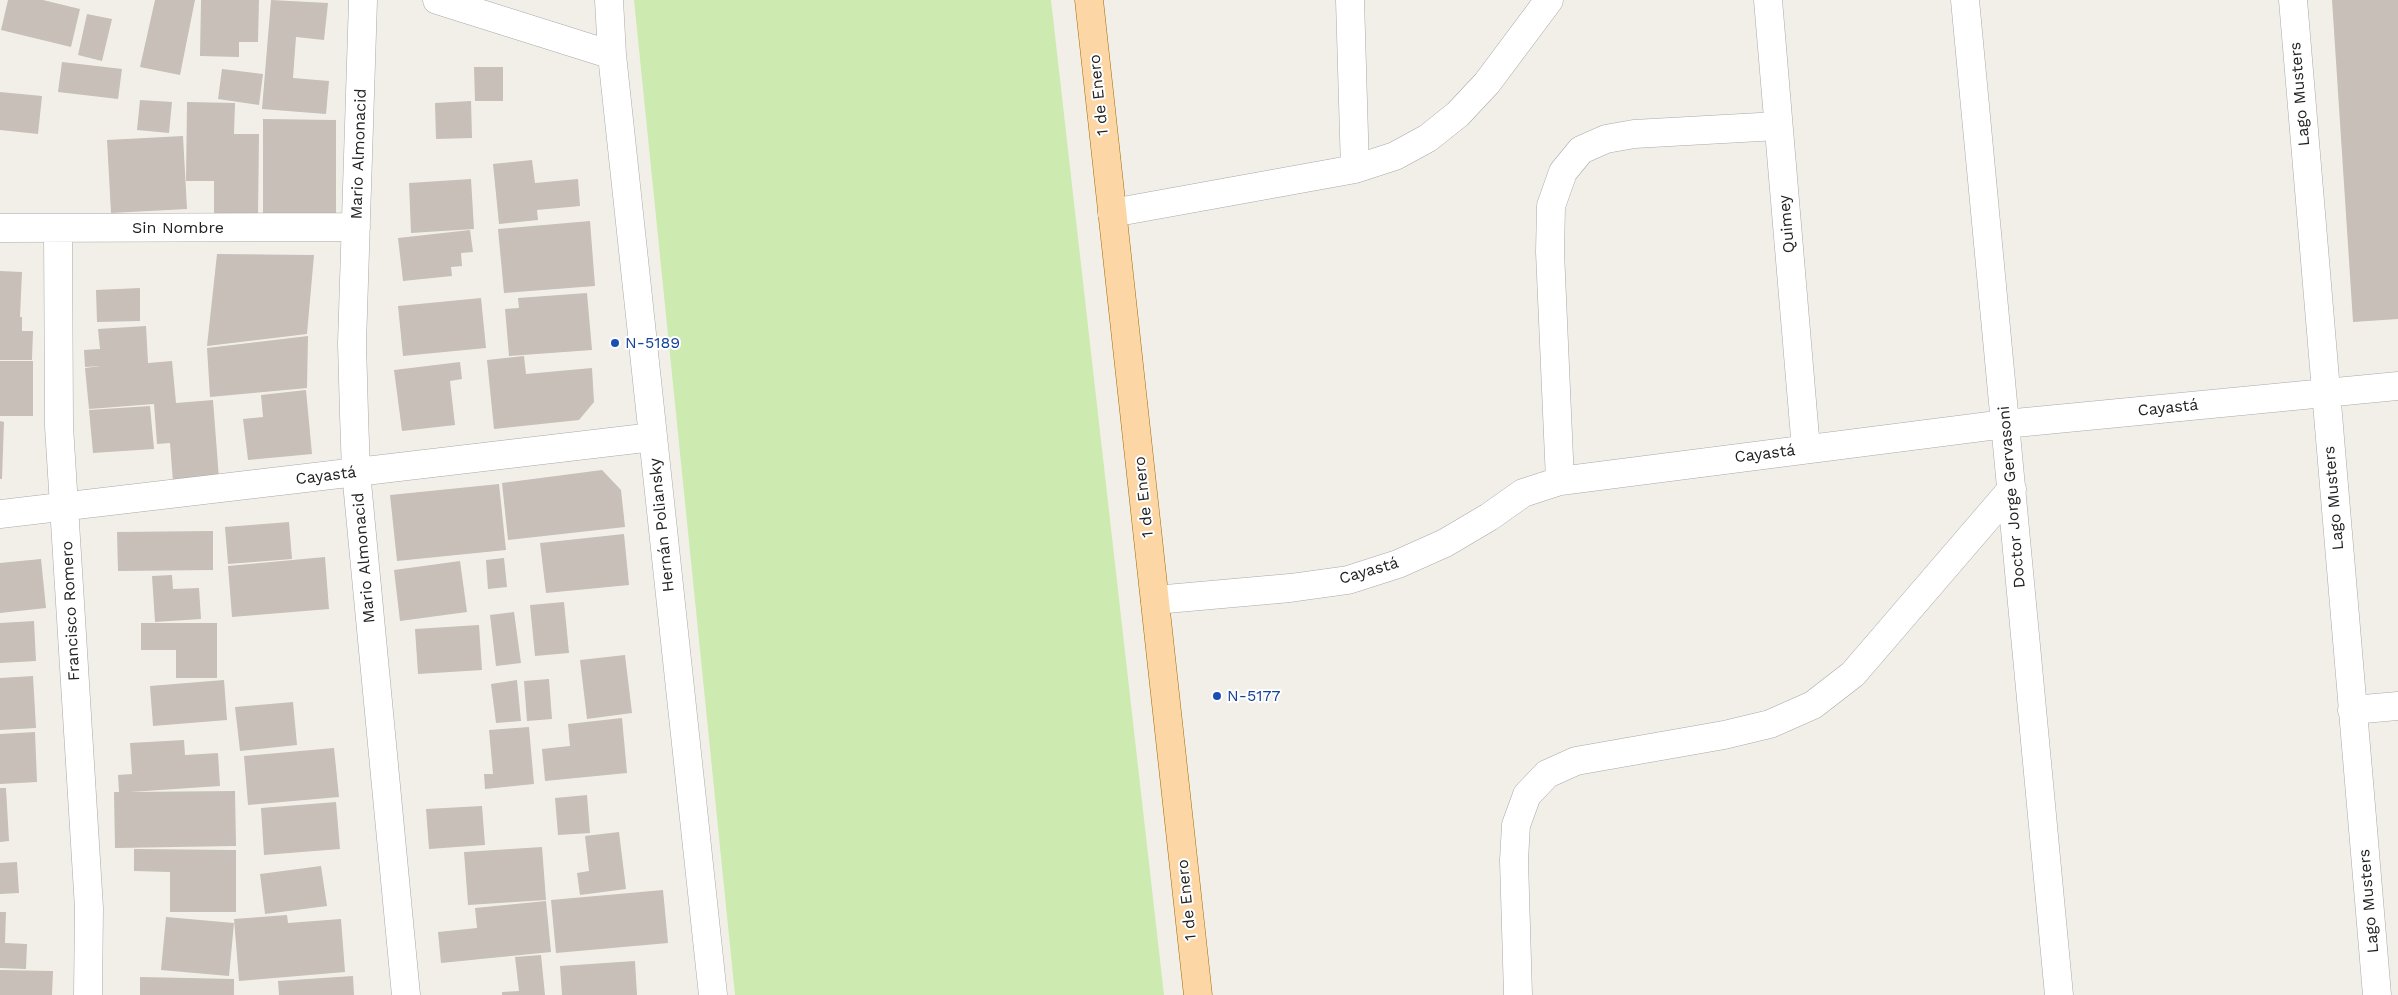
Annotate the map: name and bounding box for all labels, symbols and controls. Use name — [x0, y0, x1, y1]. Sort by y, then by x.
street label: Lago Musters — [2286, 41, 2314, 147]
street label: 1 de Enero — [1085, 53, 1113, 137]
street label: Mario Almonacid — [347, 88, 371, 220]
street label: Quimey — [1775, 194, 1799, 254]
street label: Sin Nombre — [132, 218, 224, 238]
place label: N-5189 — [625, 333, 680, 353]
marker: N-5189 — [609, 337, 621, 349]
street label: Cayastá — [2137, 395, 2199, 421]
street label: Doctor Jorge Gervasoni — [1994, 405, 2030, 589]
street label: Cayastá — [1734, 441, 1796, 467]
street label: Lago Musters — [2320, 445, 2348, 551]
street label: 1 de Enero — [1130, 455, 1158, 539]
street label: Hernán Poliansky — [645, 457, 679, 593]
street label: Cayastá — [295, 463, 357, 489]
street label: Mario Almonacid — [349, 492, 379, 624]
street label: Francisco Romero — [58, 540, 84, 682]
street label: Cayastá — [1337, 553, 1401, 589]
place label: N-5177 — [1227, 686, 1280, 706]
marker: N-5177 — [1211, 690, 1223, 702]
street label: Lago Musters — [2355, 848, 2383, 954]
street label: 1 de Enero — [1173, 858, 1201, 942]

